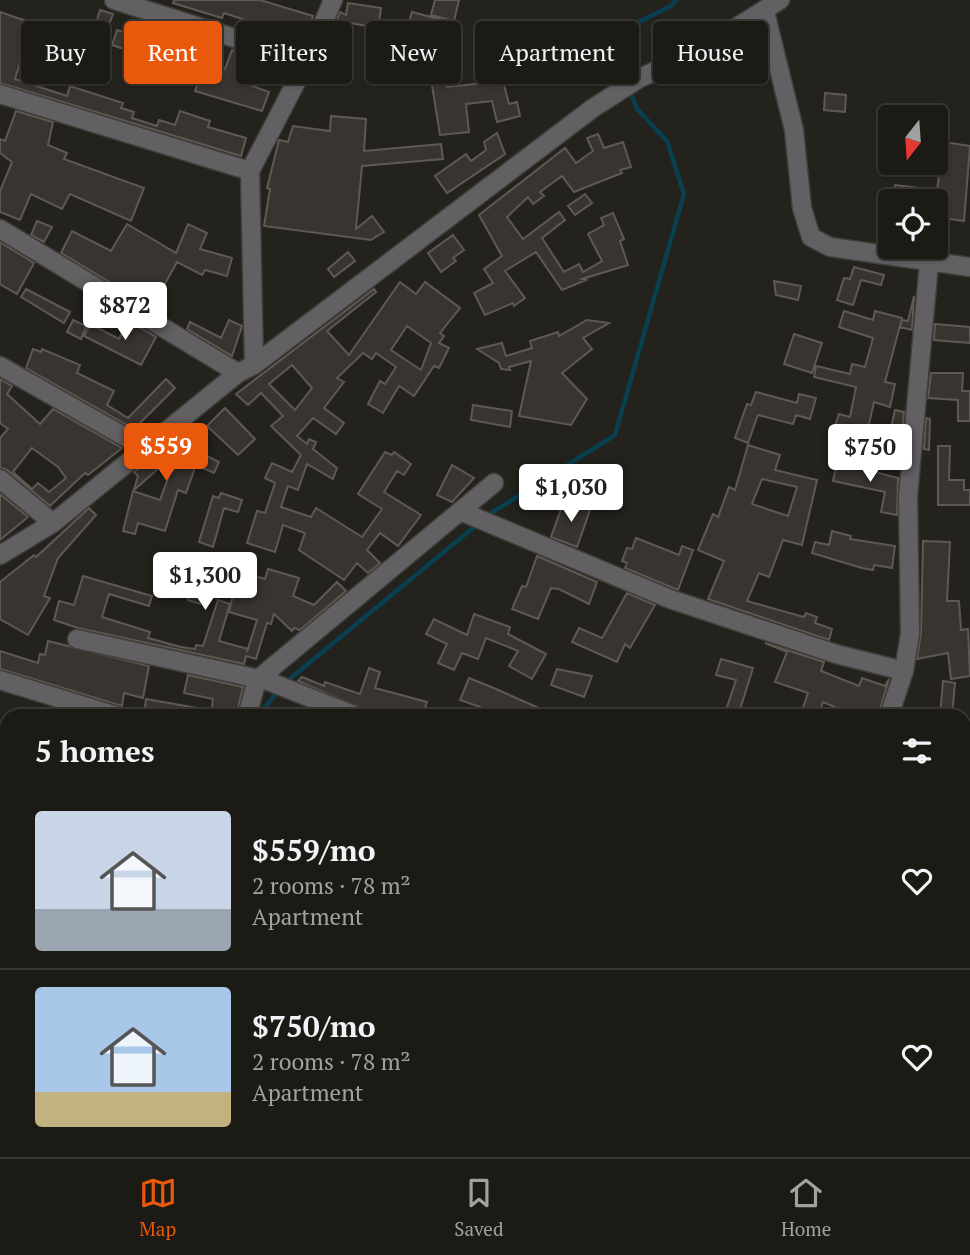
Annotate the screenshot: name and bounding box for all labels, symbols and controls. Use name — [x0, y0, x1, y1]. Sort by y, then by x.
chip: Buy — [21, 21, 110, 84]
chip: Rent — [124, 21, 222, 84]
chip: Filters — [236, 21, 352, 84]
chip: New — [366, 21, 461, 84]
chip: Apartment — [475, 21, 639, 84]
chip: House — [653, 21, 768, 84]
north arrow — [878, 105, 948, 175]
map controls — [878, 105, 948, 259]
button: locate — [878, 189, 948, 259]
pin: $872 — [84, 282, 166, 342]
text: $872 — [99, 289, 151, 320]
pin: $559 — [125, 424, 207, 483]
pin: $750 — [829, 424, 911, 484]
text: $559 — [140, 430, 192, 461]
text: $750 — [844, 431, 896, 462]
pin: $1,030 — [514, 464, 628, 524]
text: $1,030 — [535, 471, 607, 502]
pin: $1,300 — [148, 552, 262, 612]
text: $1,300 — [169, 559, 241, 590]
text: 5 homes — [35, 731, 154, 771]
icon: filters — [898, 732, 936, 770]
text: $559/mo — [252, 830, 376, 870]
icon: home — [91, 839, 175, 923]
icon: heart — [898, 862, 936, 900]
text: 2 rooms · 78 m² — [252, 870, 411, 901]
text: Apartment — [252, 901, 363, 932]
text: $750/mo — [252, 1006, 376, 1046]
icon: home — [91, 1015, 175, 1099]
icon: heart — [898, 1038, 936, 1076]
text: 2 rooms · 78 m² — [252, 1046, 411, 1077]
text: Apartment — [252, 1077, 363, 1108]
tab: Map — [139, 1174, 177, 1241]
tab: Saved — [454, 1174, 503, 1241]
tab: Home — [781, 1174, 831, 1241]

